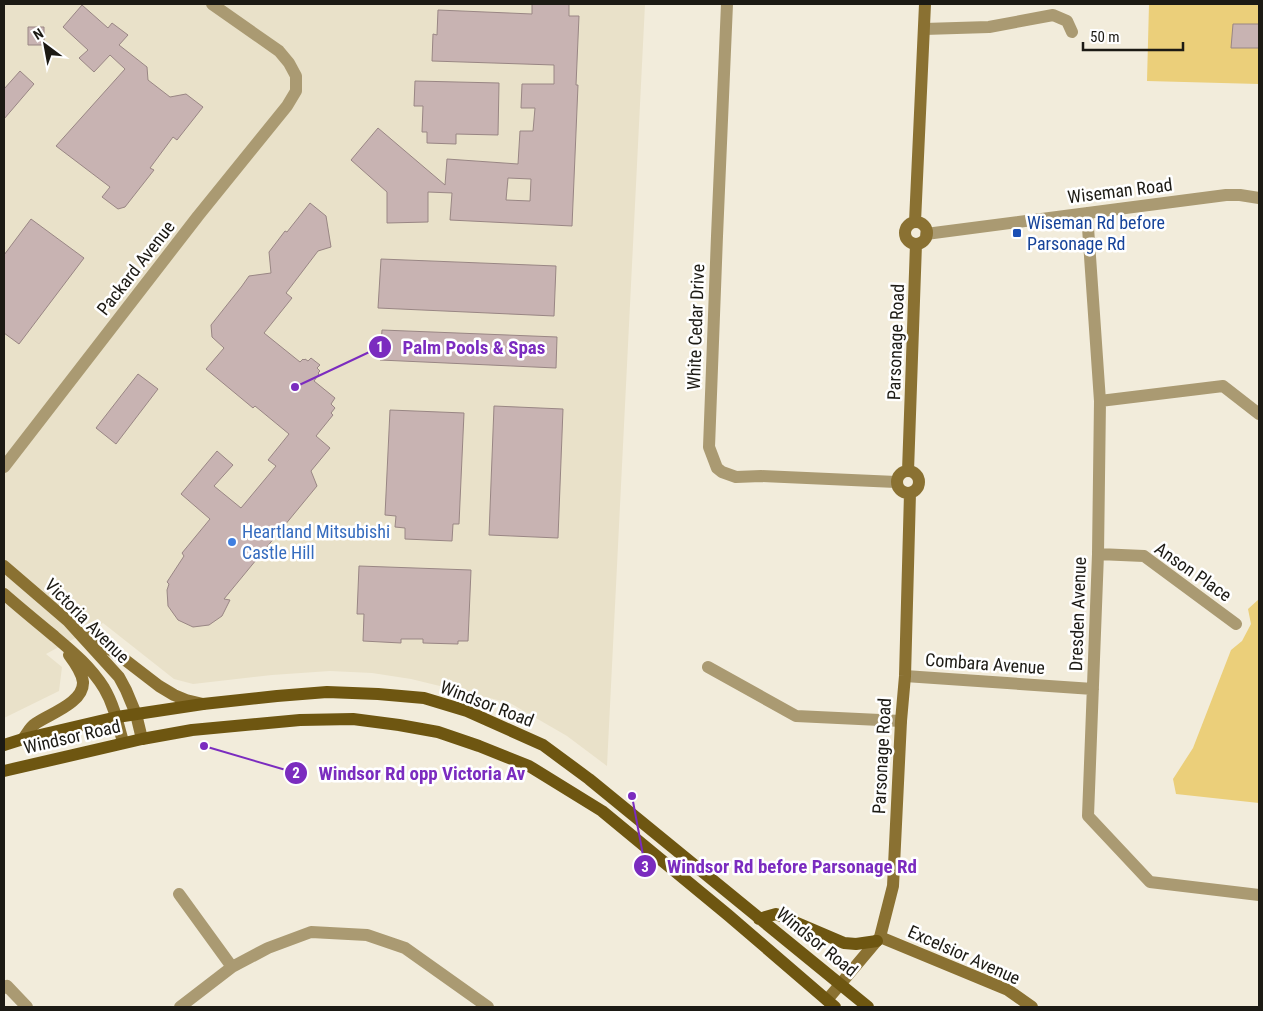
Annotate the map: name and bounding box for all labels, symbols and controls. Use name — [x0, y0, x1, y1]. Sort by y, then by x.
north arrow — [20, 20, 70, 70]
scale bar — [1083, 20, 1183, 52]
text: N — [30, 25, 46, 43]
text: 50 m — [1090, 28, 1120, 46]
street label: Wiseman Road — [1066, 174, 1174, 207]
place label: Wiseman Rd before Parsonage Rd — [1027, 212, 1165, 254]
street label: Packard Avenue — [92, 216, 179, 319]
marker: Wiseman Rd before Parsonage Rd — [1011, 227, 1023, 239]
street label: White Cedar Drive — [683, 264, 708, 390]
street label: Parsonage Road — [883, 284, 908, 400]
callout: Palm Pools & Spas — [367, 330, 555, 364]
text: Palm Pools & Spas — [403, 336, 545, 359]
text: 1 — [376, 338, 384, 356]
place label: Heartland Mitsubishi Castle Hill — [242, 521, 390, 563]
marker: Heartland Mitsubishi Castle Hill — [226, 536, 238, 548]
street label: Anson Place — [1151, 538, 1236, 606]
street label: Dresden Avenue — [1065, 557, 1090, 671]
street label: Victoria Avenue — [41, 574, 134, 667]
street label: Combara Avenue — [924, 649, 1046, 678]
street label: Windsor Road — [437, 676, 537, 731]
street label: Parsonage Road — [868, 697, 895, 815]
street label: Windsor Road — [22, 715, 122, 758]
callout: Windsor Rd opp Victoria Av — [283, 756, 535, 790]
text: Windsor Rd opp Victoria Av — [319, 762, 526, 785]
text: 2 — [292, 764, 300, 782]
callout: Windsor Rd before Parsonage Rd — [632, 849, 927, 883]
text: Windsor Rd before Parsonage Rd — [667, 855, 917, 878]
text: 3 — [641, 858, 649, 876]
street label: Windsor Road — [772, 902, 862, 981]
street label: Excelsior Avenue — [905, 920, 1023, 989]

